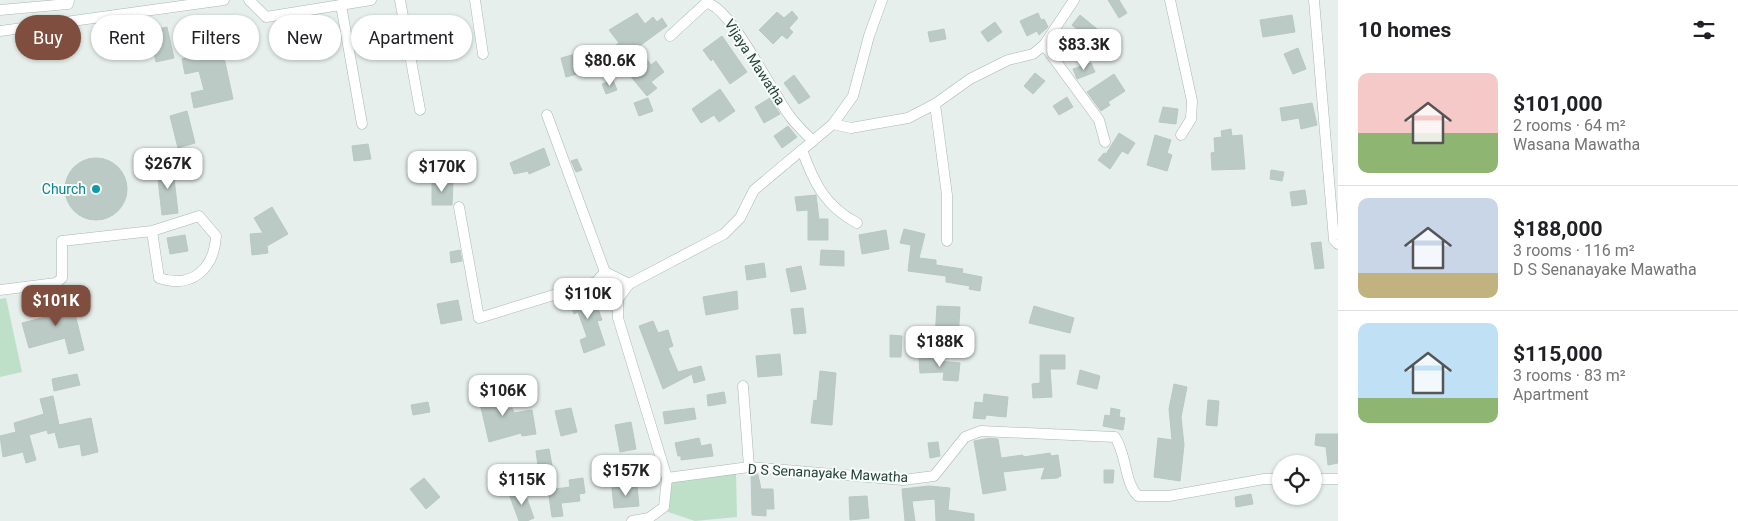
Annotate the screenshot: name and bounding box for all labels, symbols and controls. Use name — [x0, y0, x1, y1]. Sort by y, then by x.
chip: Buy — [15, 15, 81, 60]
chip: Rent — [91, 15, 163, 60]
chip: Filters — [173, 15, 259, 60]
chip: New — [269, 15, 341, 60]
chip: Apartment — [351, 15, 472, 60]
street label: Vijaya Mawatha — [721, 16, 789, 108]
icon: filters — [1690, 16, 1718, 44]
text: 10 homes — [1358, 18, 1451, 42]
pin: $83.3K — [1043, 28, 1125, 71]
text: $83.3K — [1058, 35, 1110, 54]
pin: $80.6K — [569, 44, 651, 87]
text: $80.6K — [584, 51, 636, 70]
text: $101,000 — [1513, 92, 1603, 116]
icon: home — [1398, 93, 1458, 153]
text: 2 rooms · 64 m² — [1513, 116, 1626, 135]
text: Wasana Mawatha — [1513, 135, 1640, 154]
pin: $267K — [133, 148, 203, 190]
pin: $170K — [407, 150, 477, 193]
text: $267K — [145, 154, 191, 173]
text: $170K — [419, 157, 465, 176]
place label: Church — [42, 181, 86, 197]
marker: Church — [90, 183, 102, 195]
text: $188,000 — [1513, 217, 1603, 241]
icon: home — [1398, 218, 1458, 278]
text: 3 rooms · 116 m² — [1513, 241, 1635, 260]
text: D S Senanayake Mawatha — [1513, 260, 1697, 279]
pin: $110K — [553, 278, 623, 320]
pin: $101K — [21, 284, 91, 327]
text: $110K — [565, 284, 611, 303]
text: $101K — [33, 291, 79, 310]
pin: $188K — [905, 326, 975, 368]
text: $188K — [917, 332, 963, 351]
text: $115,000 — [1513, 342, 1603, 366]
icon: home — [1398, 343, 1458, 403]
text: 3 rooms · 83 m² — [1513, 366, 1626, 385]
pin: $106K — [468, 374, 538, 417]
text: $106K — [480, 381, 526, 400]
text: Apartment — [1513, 385, 1589, 404]
pin: $157K — [591, 454, 661, 497]
map controls — [1272, 455, 1322, 505]
button: locate — [1272, 455, 1322, 505]
text: $157K — [603, 461, 649, 480]
street label: D S Senanayake Mawatha — [747, 461, 909, 485]
pin: $115K — [487, 464, 557, 506]
text: $115K — [499, 470, 545, 489]

